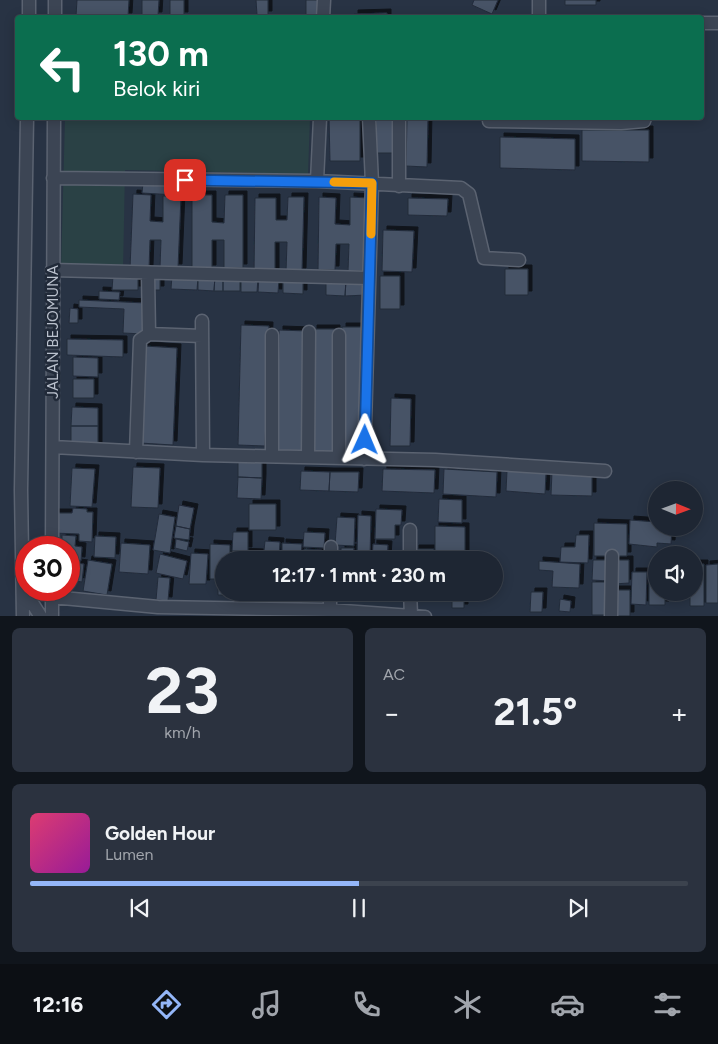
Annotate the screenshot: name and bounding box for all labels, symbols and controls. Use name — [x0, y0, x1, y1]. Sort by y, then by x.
text: 130 m — [113, 33, 209, 75]
icon: left — [30, 35, 95, 100]
text: Belok kiri — [113, 75, 200, 102]
pin — [164, 159, 206, 201]
icon: arrive — [171, 166, 199, 194]
street label: JALAN BEJOMUNA — [44, 265, 62, 399]
position arrow — [338, 413, 390, 465]
north arrow — [648, 481, 702, 536]
map controls — [648, 481, 703, 601]
speed limit sign: 30 — [15, 536, 80, 601]
button: sound — [648, 546, 703, 601]
text: 12:17 · 1 mnt · 230 m — [272, 564, 446, 587]
text: 23 — [146, 651, 219, 729]
text: AC — [383, 665, 405, 684]
text: 21.5° — [494, 689, 577, 735]
text: − — [383, 696, 400, 730]
text: + — [671, 696, 688, 730]
text: km/h — [164, 723, 201, 742]
text: Golden Hour — [105, 822, 215, 845]
text: Lumen — [105, 845, 154, 864]
icon: previous — [126, 894, 154, 922]
icon: pause — [345, 894, 373, 922]
icon: next — [564, 894, 592, 922]
icon: directions — [149, 987, 184, 1022]
icon: music — [249, 987, 284, 1022]
icon: phone — [349, 987, 384, 1022]
icon: climate — [450, 987, 485, 1022]
icon: car — [550, 987, 585, 1022]
icon: filters — [650, 987, 685, 1022]
text: 12:16 — [33, 991, 83, 1018]

